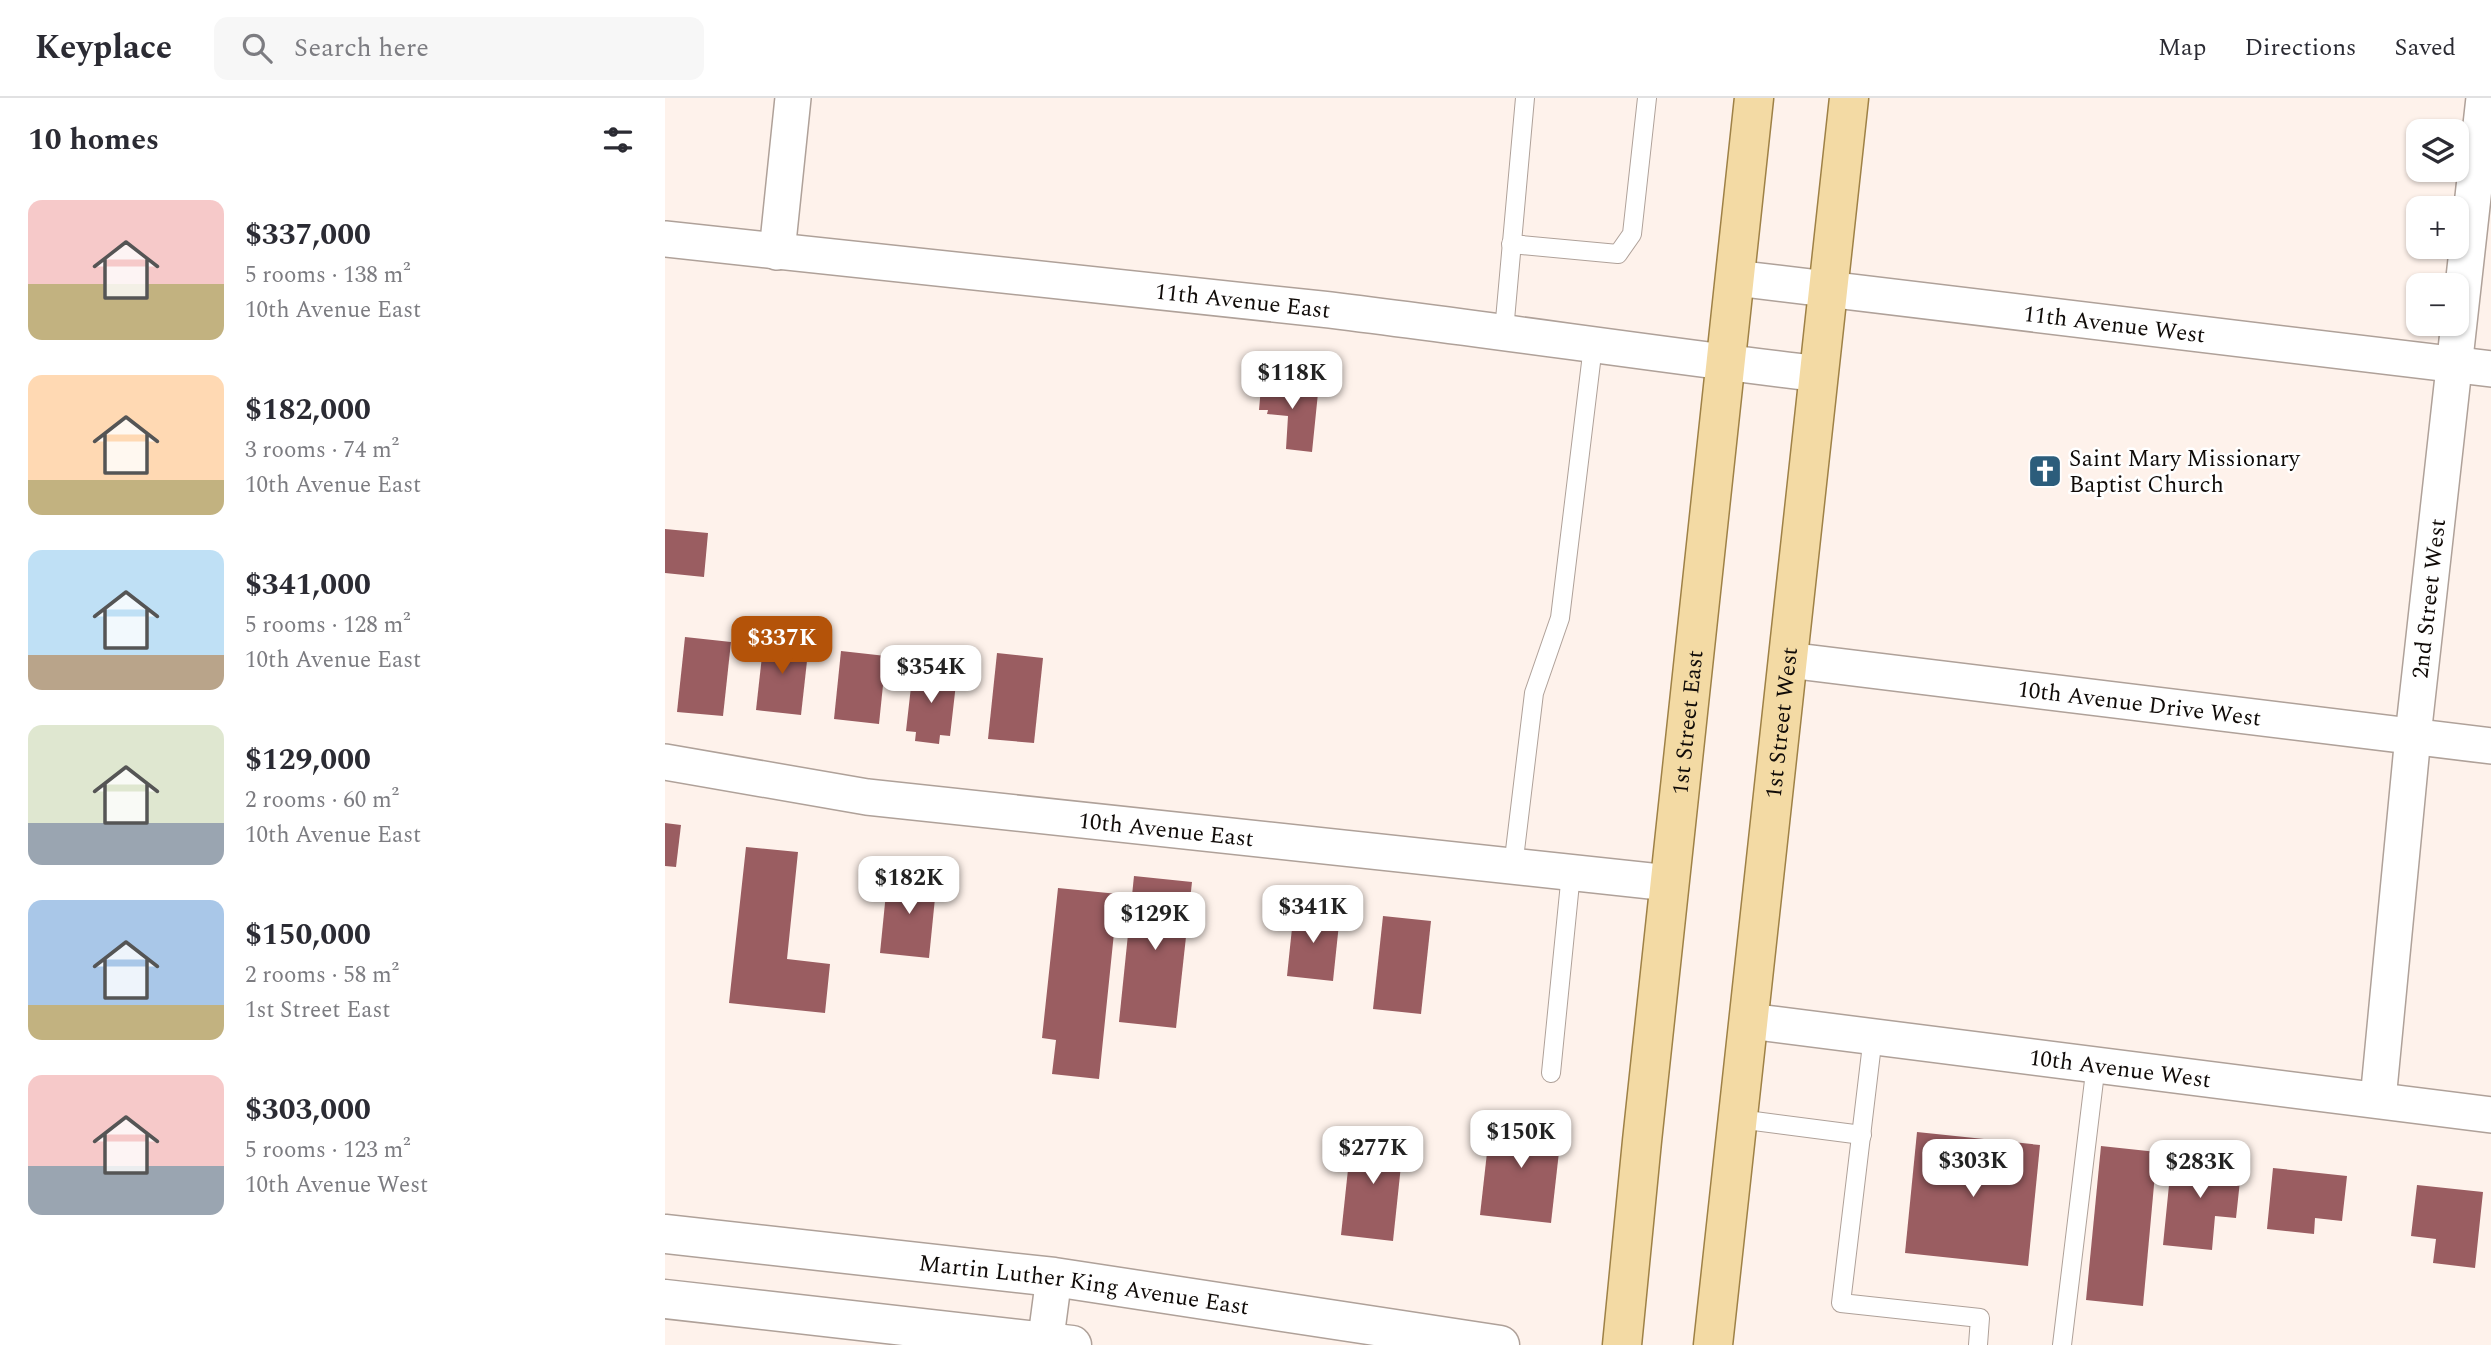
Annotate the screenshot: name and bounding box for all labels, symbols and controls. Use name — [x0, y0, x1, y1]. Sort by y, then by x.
search box — [214, 17, 704, 80]
text: Keyplace — [35, 23, 172, 73]
text: Search here — [294, 28, 429, 68]
icon: search — [238, 29, 276, 67]
text: Map — [2158, 30, 2206, 66]
text: Directions — [2244, 30, 2356, 66]
text: Saved — [2394, 30, 2456, 66]
text: 10 homes — [28, 117, 159, 163]
map controls — [2406, 119, 2469, 336]
button: layers — [2406, 119, 2469, 182]
icon: filters — [599, 121, 637, 159]
button: + — [2406, 196, 2469, 259]
text: $337,000 — [245, 212, 371, 258]
icon: home — [84, 228, 168, 312]
text: 5 rooms · 138 m² — [245, 258, 411, 293]
button: − — [2406, 273, 2469, 336]
street label: 11th Avenue East — [1153, 275, 1332, 329]
text: 10th Avenue East — [245, 293, 421, 328]
street label: 11th Avenue West — [2021, 297, 2207, 353]
pin: $118K — [1243, 352, 1341, 411]
text: $118K — [1257, 356, 1327, 391]
text: $182,000 — [245, 387, 371, 433]
icon: home — [84, 403, 168, 487]
text: 3 rooms · 74 m² — [245, 433, 399, 468]
place label: Saint Mary Missionary Baptist Church — [2069, 442, 2301, 503]
church icon: Saint Mary Missionary Baptist Church — [2026, 452, 2064, 490]
text: 10th Avenue East — [245, 468, 421, 503]
street label: 2nd Street West — [2404, 517, 2456, 681]
text: $341,000 — [245, 562, 371, 608]
icon: home — [84, 578, 168, 662]
text: 5 rooms · 128 m² — [245, 608, 411, 643]
pin: $337K — [733, 616, 831, 676]
text: $337K — [747, 621, 817, 656]
text: 10th Avenue East — [245, 643, 421, 678]
street label: 1st Street West — [1757, 645, 1808, 801]
pin: $354K — [882, 646, 980, 705]
street label: 1st Street East — [1663, 648, 1714, 797]
text: $354K — [896, 650, 966, 685]
street label: 10th Avenue Drive West — [2015, 672, 2263, 737]
text: $129,000 — [245, 737, 371, 783]
icon: home — [84, 753, 168, 837]
text: 2 rooms · 60 m² — [245, 783, 399, 818]
street label: 10th Avenue East — [1077, 804, 1256, 857]
text: 10th Avenue East — [245, 818, 421, 853]
pin: $182K — [860, 856, 958, 916]
text: $182K — [874, 861, 944, 896]
pin: $341K — [1264, 886, 1362, 945]
text: $341K — [1278, 890, 1348, 925]
pin: $129K — [1106, 892, 1204, 952]
text: $129K — [1120, 897, 1190, 932]
text: $150,000 — [245, 912, 371, 958]
icon: home — [84, 928, 168, 1012]
text: 2 rooms · 58 m² — [245, 958, 399, 993]
text: 1st Street East — [245, 993, 390, 1028]
street label: 10th Avenue West — [2027, 1041, 2213, 1098]
text: $303,000 — [245, 1087, 371, 1133]
icon: home — [84, 1103, 168, 1187]
pin: $150K — [1472, 1110, 1570, 1170]
text: $150K — [1486, 1115, 1556, 1150]
pin: $277K — [1324, 1126, 1422, 1186]
text: $277K — [1338, 1131, 1408, 1166]
text: 5 rooms · 123 m² — [245, 1133, 411, 1168]
pin: $303K — [1924, 1140, 2022, 1199]
pin: $283K — [2151, 1140, 2249, 1200]
text: $303K — [1938, 1144, 2008, 1179]
text: $283K — [2165, 1145, 2235, 1180]
text: 10th Avenue West — [245, 1168, 428, 1203]
street label: Martin Luther King Avenue East — [917, 1246, 1251, 1325]

